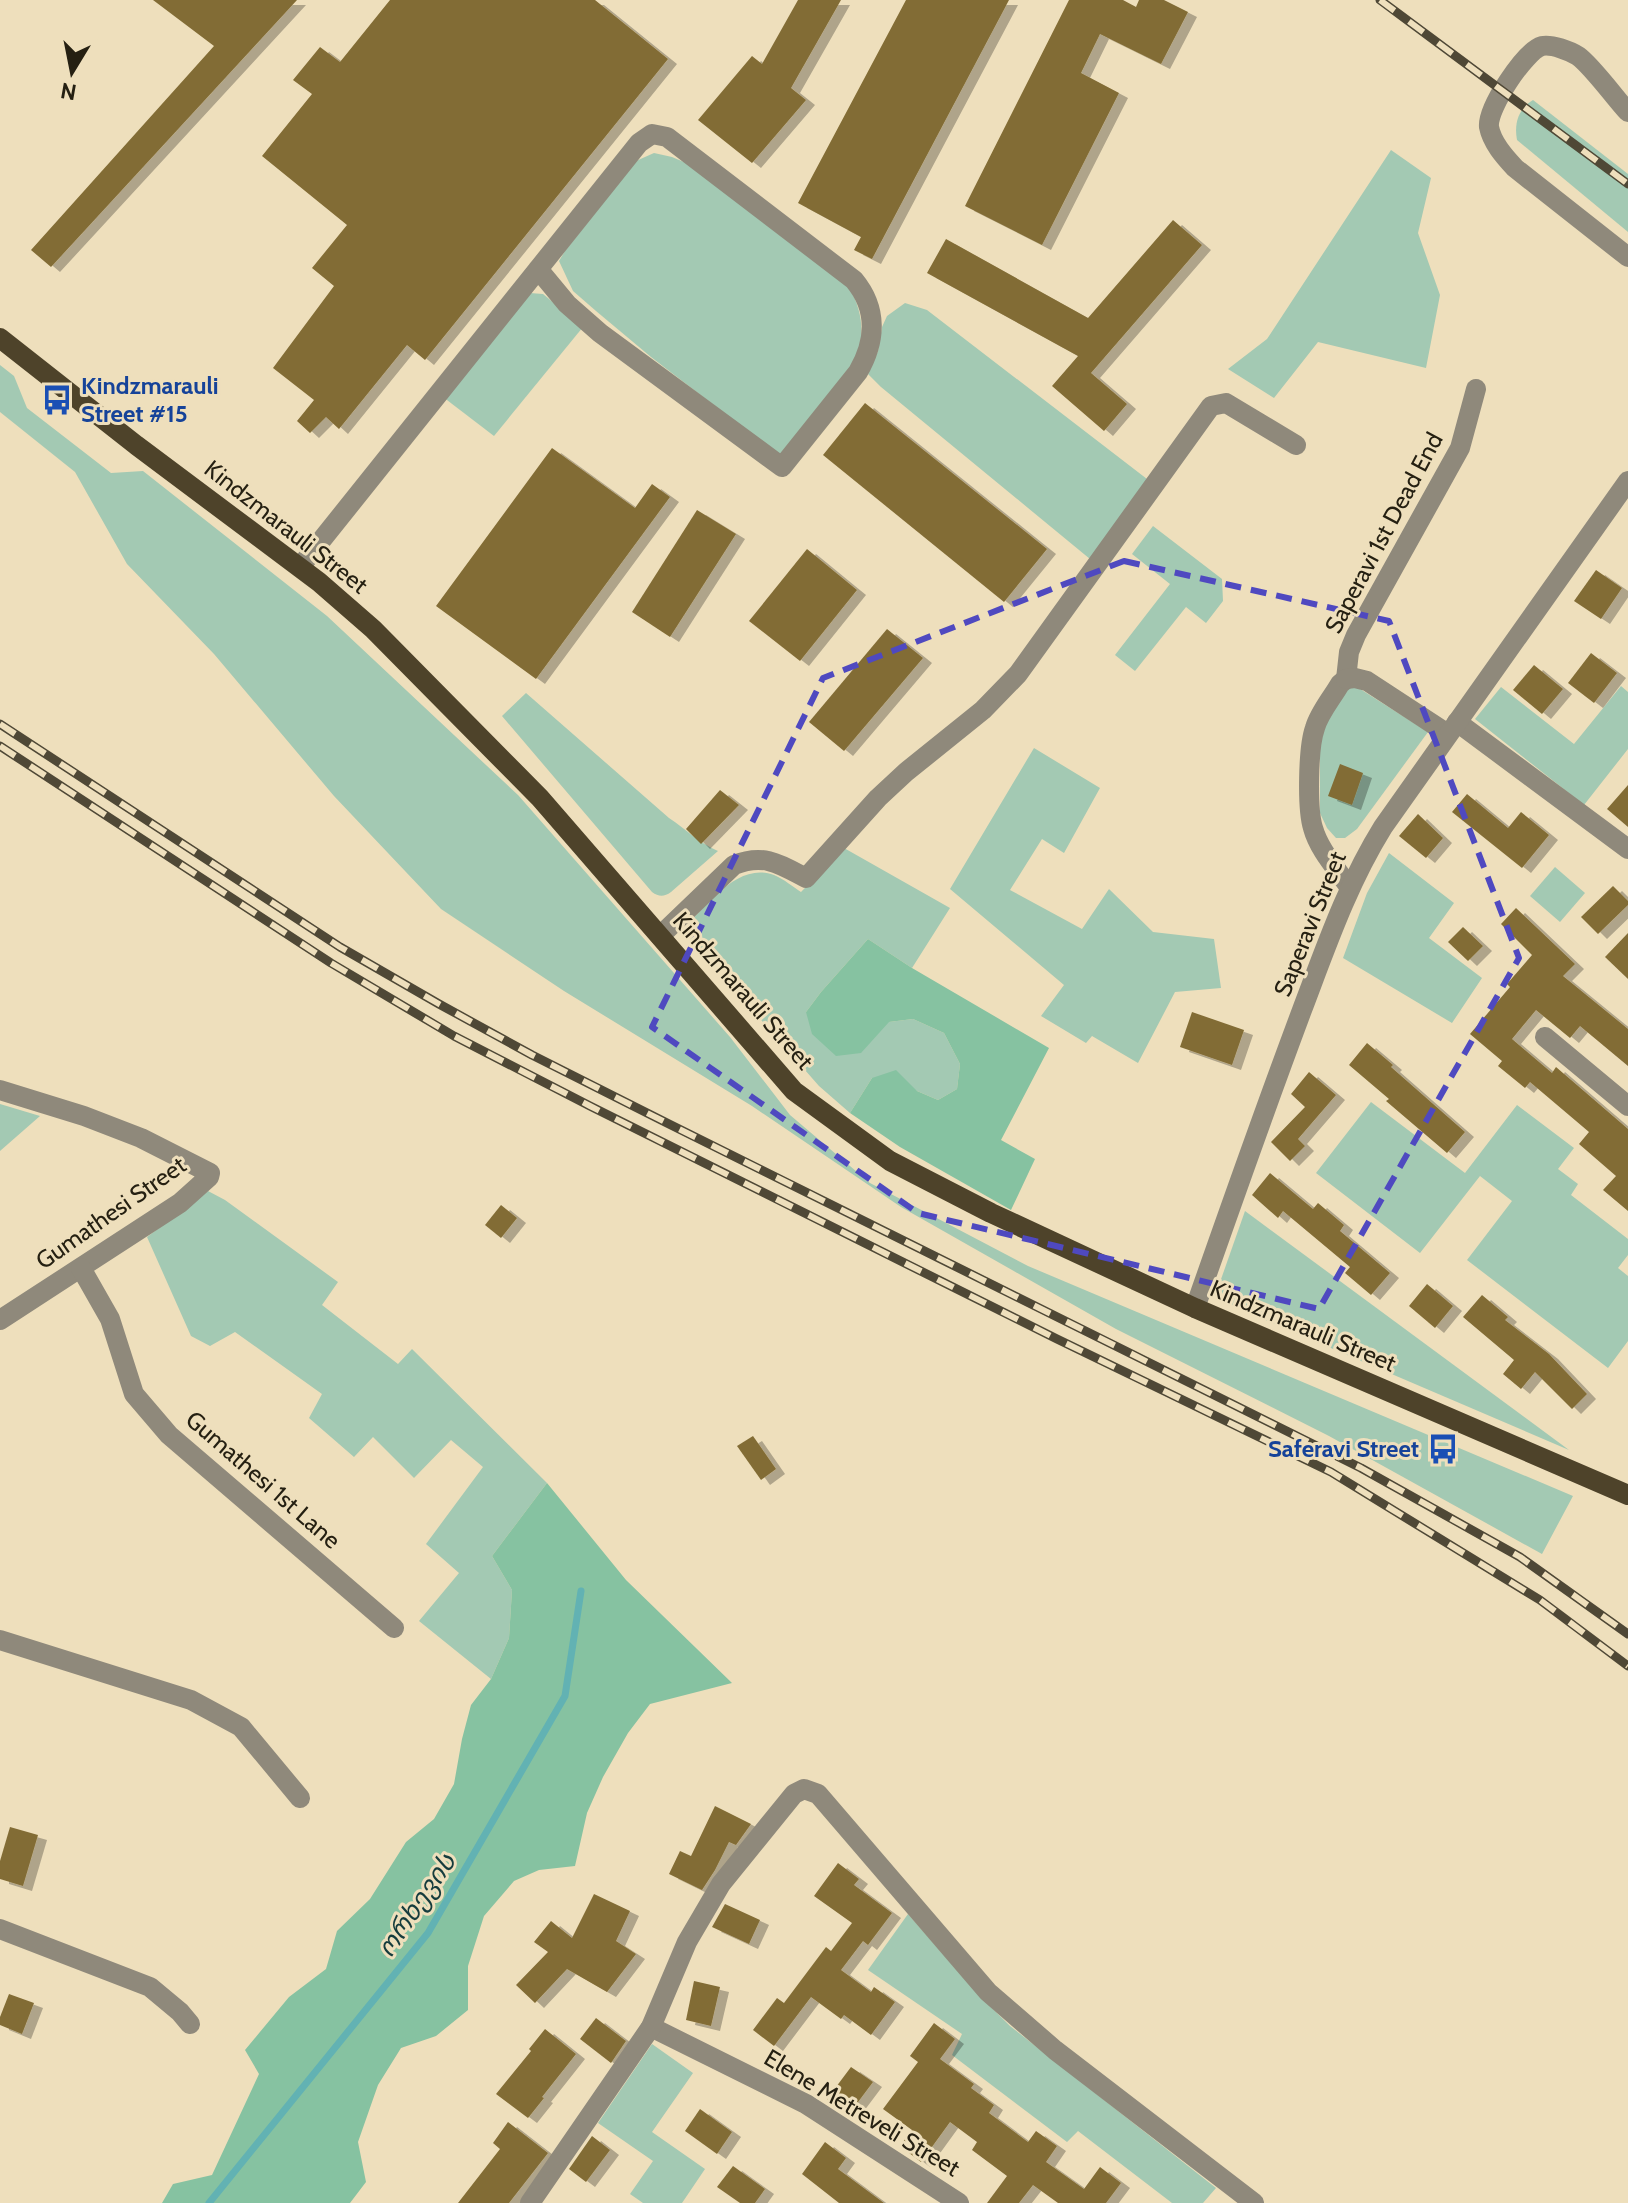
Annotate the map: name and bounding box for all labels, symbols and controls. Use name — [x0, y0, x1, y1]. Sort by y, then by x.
north arrow — [32, 32, 112, 112]
text: N — [59, 77, 79, 106]
place label: Kindzmarauli Street #15 — [81, 371, 219, 428]
bus stop icon: Kindzmarauli Street #15 — [40, 383, 74, 417]
street label: Saperavi 1st Dead End — [1318, 428, 1449, 638]
street label: Kindzmarauli Street — [199, 454, 374, 599]
street label: Saperavi Street — [1267, 847, 1352, 1000]
street label: Kindzmarauli Street — [667, 906, 820, 1075]
street label: Gumathesi Street — [30, 1150, 191, 1275]
street label: Kindzmarauli Street — [1206, 1273, 1401, 1378]
street label: Gumathesi 1st Lane — [180, 1405, 346, 1555]
bus stop icon: Saferavi Street — [1426, 1432, 1460, 1466]
place label: Saferavi Street — [1268, 1434, 1419, 1463]
water label: ორხევის — [370, 1846, 463, 1963]
street label: Elene Metreveli Street — [759, 2043, 965, 2182]

